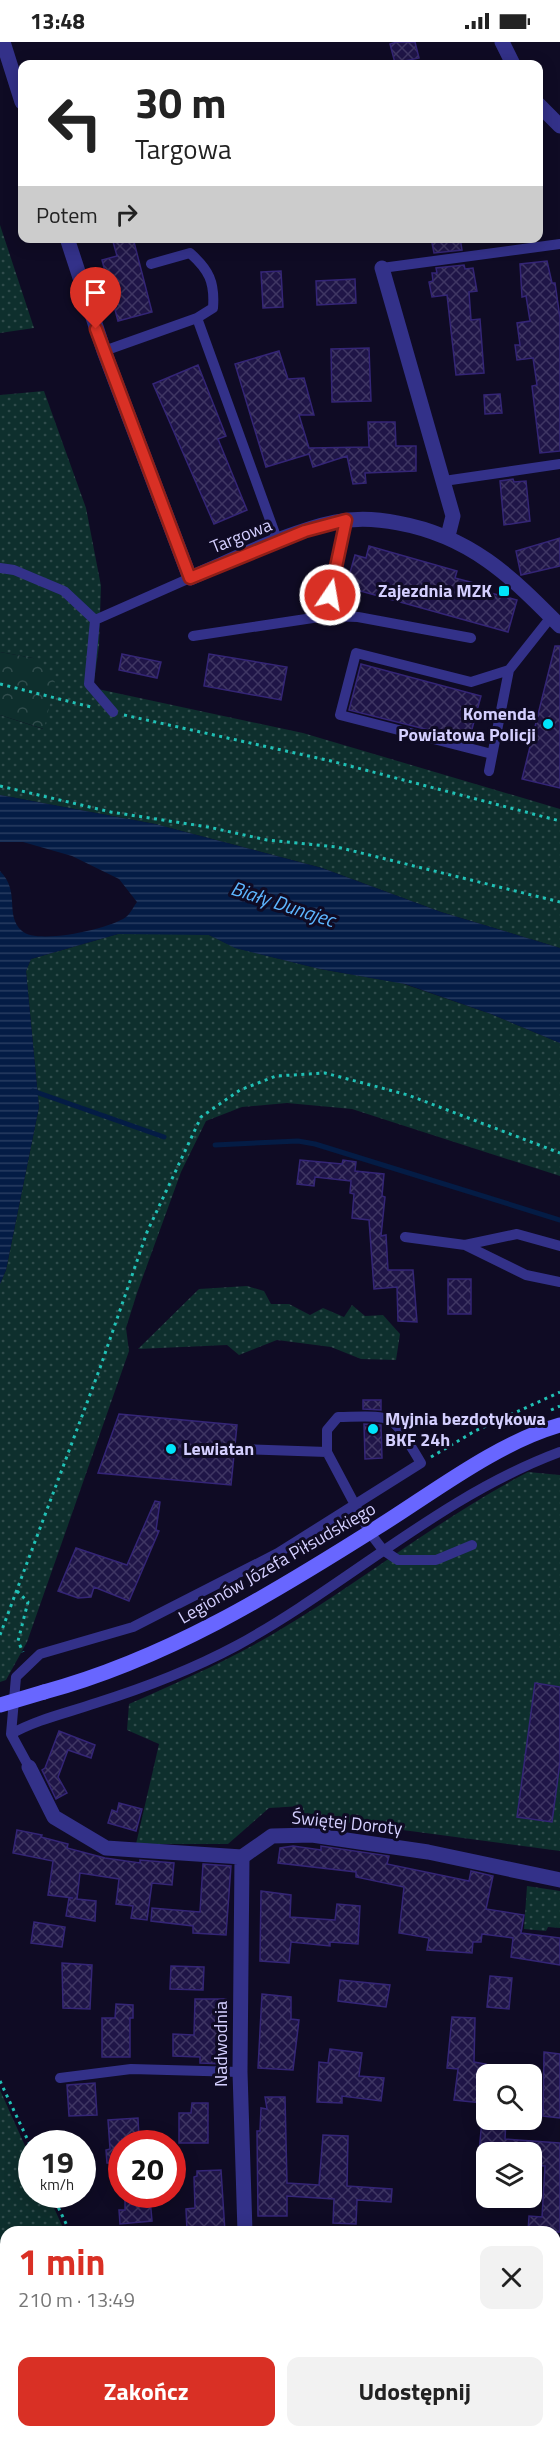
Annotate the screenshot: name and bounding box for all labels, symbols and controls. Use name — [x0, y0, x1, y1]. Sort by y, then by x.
text: 13:48 — [30, 4, 85, 38]
text: 30 m — [135, 70, 227, 134]
icon: left — [36, 84, 114, 162]
text: Targowa — [135, 128, 231, 169]
text: Potem — [36, 198, 98, 232]
icon: right — [110, 198, 143, 231]
pin — [70, 267, 121, 329]
icon: arrive — [79, 276, 112, 309]
street label: Targowa — [206, 511, 276, 560]
position arrow — [298, 563, 362, 627]
place label: Zajezdnia MZK — [378, 577, 492, 604]
marker: Zajezdnia MZK — [497, 584, 511, 598]
place label: Komenda Powiatowa Policji — [398, 700, 536, 748]
marker: Komenda Powiatowa Policji — [541, 717, 555, 731]
water label: Biały Dunajec — [227, 872, 341, 936]
place label: Myjnia bezdotykowa BKF 24h — [385, 1405, 546, 1453]
marker: Myjnia bezdotykowa BKF 24h — [366, 1422, 380, 1436]
place label: Lewiatan — [183, 1435, 254, 1462]
marker: Lewiatan — [164, 1442, 178, 1456]
street label: Legionów Józefa Piłsudskiego — [173, 1495, 381, 1630]
street label: Świętej Doroty — [290, 1803, 404, 1842]
street label: Nadwodnia — [207, 2001, 234, 2087]
map controls — [476, 2064, 542, 2208]
button: search — [476, 2064, 542, 2130]
speed limit sign: 20 — [108, 2130, 186, 2208]
text: 19 — [40, 2139, 74, 2185]
button: layers — [476, 2142, 542, 2208]
text: km/h — [40, 2173, 74, 2196]
text: 1 min — [18, 2234, 105, 2289]
button: close — [480, 2246, 543, 2309]
text: 210 m · 13:49 — [18, 2284, 135, 2315]
button: Zakończ — [18, 2357, 275, 2426]
button: Udostępnij — [287, 2357, 543, 2426]

